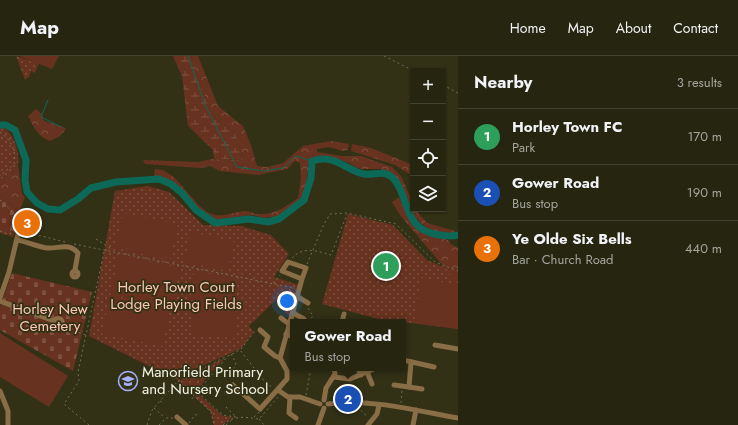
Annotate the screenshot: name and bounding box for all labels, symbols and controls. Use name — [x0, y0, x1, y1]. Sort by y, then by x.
text: Map — [20, 14, 59, 41]
text: Home — [510, 18, 546, 38]
text: Map — [568, 18, 594, 38]
text: About — [616, 18, 651, 38]
text: Contact — [673, 18, 718, 38]
map controls — [410, 68, 446, 212]
button: + — [410, 68, 446, 104]
text: Nearby — [474, 70, 532, 94]
text: 3 results — [677, 73, 722, 92]
button: − — [410, 104, 446, 140]
text: Horley Town FC — [512, 116, 622, 138]
text: 1 — [484, 127, 490, 146]
text: 170 m — [687, 127, 722, 146]
text: Park — [512, 138, 535, 157]
button: locate — [410, 140, 446, 176]
text: Gower Road — [512, 172, 599, 194]
button: layers — [410, 176, 446, 212]
text: 2 — [483, 183, 491, 202]
text: 190 m — [687, 183, 722, 202]
text: Bus stop — [512, 194, 558, 213]
pin: 3 — [14, 208, 40, 238]
text: Ye Olde Six Bells — [512, 228, 632, 250]
text: 3 — [483, 239, 491, 258]
text: 440 m — [685, 239, 722, 258]
text: Bar · Church Road — [512, 250, 613, 269]
pin: 1 — [373, 251, 399, 281]
park label: Horley Town Court Lodge Playing Fields — [110, 276, 242, 315]
your location — [277, 291, 297, 311]
park label: Horley New Cemetery — [12, 298, 89, 337]
popup — [290, 319, 406, 371]
text: Gower Road — [304, 325, 392, 347]
text: Bus stop — [304, 347, 351, 366]
place label: Manorfield Primary and Nursery School — [142, 361, 268, 400]
school or university icon: Manorfield Primary and Nursery School — [117, 370, 139, 392]
pin: 2 — [335, 384, 361, 414]

